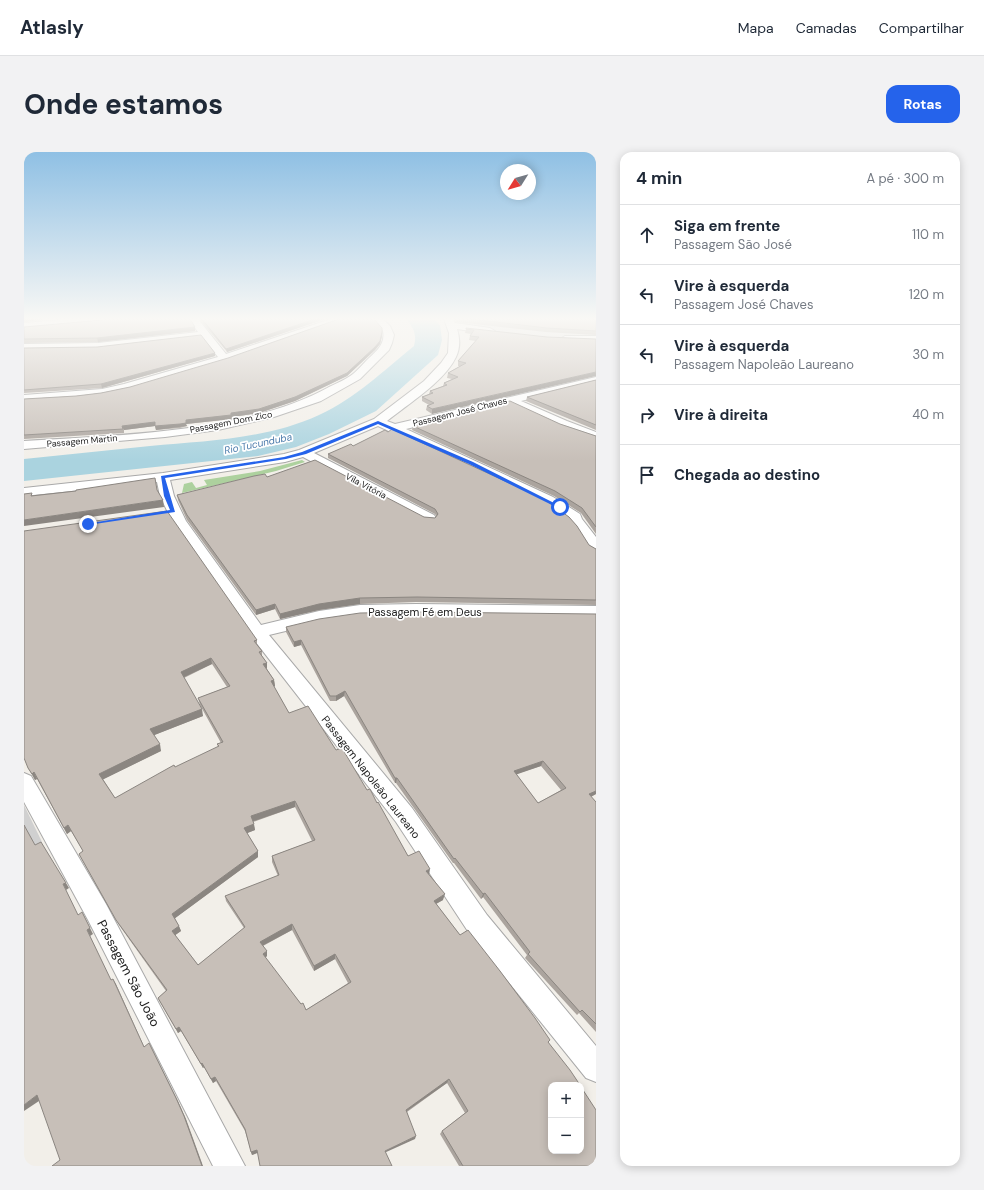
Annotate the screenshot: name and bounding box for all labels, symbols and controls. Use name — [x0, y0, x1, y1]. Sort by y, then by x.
text: Atlasly — [20, 15, 84, 40]
text: Mapa — [738, 19, 774, 37]
text: Camadas — [796, 19, 857, 37]
text: Compartilhar — [879, 19, 964, 37]
button: Rotas — [886, 85, 960, 123]
text: Onde estamos — [24, 86, 223, 123]
north arrow — [500, 164, 536, 200]
text: 4 min — [636, 167, 682, 189]
text: A pé · 300 m — [866, 170, 944, 187]
text: Siga em frente — [674, 216, 780, 236]
icon: ahead — [636, 224, 658, 246]
text: 110 m — [912, 226, 944, 243]
text: Passagem São José — [674, 236, 792, 253]
text: Vire à esquerda — [674, 276, 789, 296]
icon: left — [636, 284, 658, 306]
text: 120 m — [909, 286, 944, 303]
text: Passagem José Chaves — [674, 296, 814, 313]
text: Vire à esquerda — [674, 336, 789, 356]
icon: left — [636, 344, 658, 366]
text: 30 m — [912, 346, 944, 363]
text: Passagem Napoleão Laureano — [674, 356, 854, 373]
street label: Passagem José Chaves — [412, 394, 509, 430]
icon: right — [636, 404, 658, 426]
text: Vire à direita — [674, 405, 768, 425]
text: 40 m — [912, 406, 944, 423]
street label: Passagem Dom Zico — [189, 408, 273, 436]
water label: Rio Tucunduba — [223, 430, 294, 457]
street label: Passagem Martin — [46, 432, 118, 450]
icon: arrive — [636, 464, 658, 486]
text: Chegada ao destino — [674, 465, 820, 485]
street label: Vila Vitória — [343, 470, 389, 502]
route start — [551, 498, 569, 516]
route end — [79, 515, 97, 533]
street label: Passagem Fé em Deus — [368, 605, 482, 619]
street label: Passagem Napoleão Laureano — [319, 713, 423, 841]
street label: Passagem São João — [93, 917, 164, 1030]
map controls — [548, 1082, 584, 1154]
button: + — [548, 1082, 584, 1118]
button: − — [548, 1118, 584, 1154]

